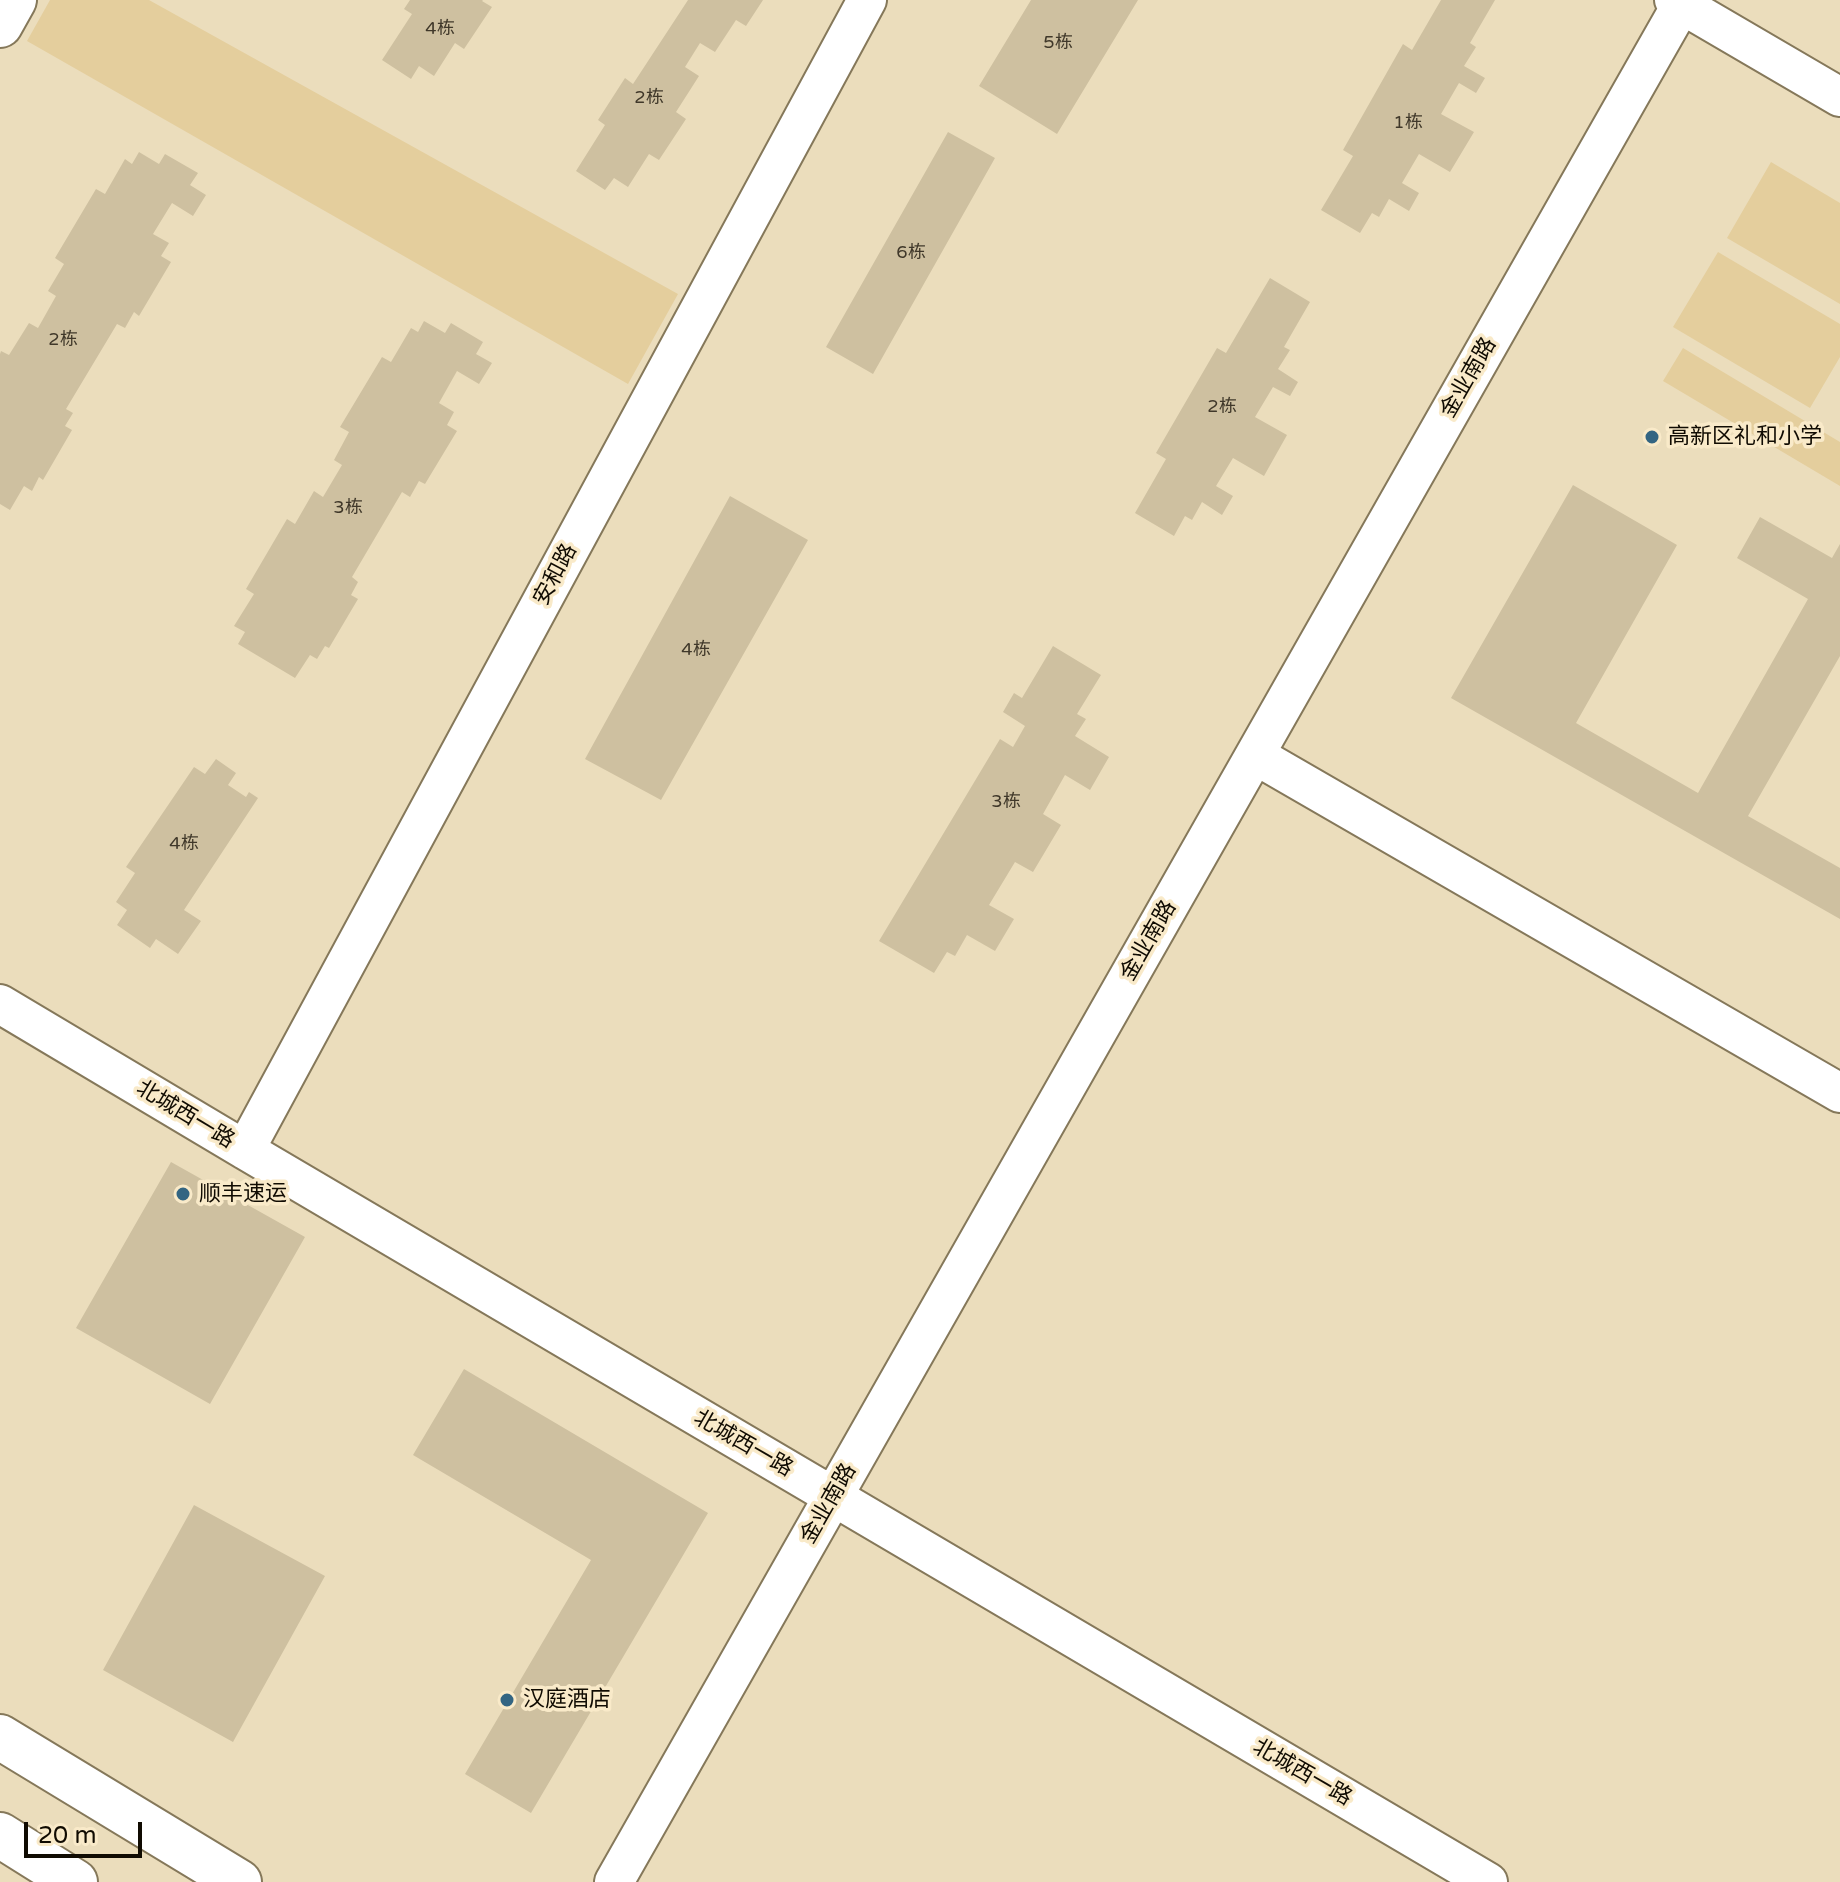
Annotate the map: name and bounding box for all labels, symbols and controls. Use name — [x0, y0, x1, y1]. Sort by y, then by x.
house number: 4栋 — [425, 18, 455, 40]
house number: 5栋 — [1043, 32, 1073, 54]
house number: 2栋 — [634, 87, 664, 109]
house number: 1栋 — [1393, 112, 1423, 134]
house number: 6栋 — [896, 242, 926, 264]
house number: 2栋 — [48, 329, 78, 351]
street label: 金业南路 — [1436, 333, 1502, 423]
house number: 2栋 — [1207, 396, 1237, 418]
place label: 高新区礼和小学 — [1668, 424, 1822, 450]
marker: 高新区礼和小学 — [1643, 428, 1661, 446]
house number: 3栋 — [333, 497, 363, 519]
street label: 安和路 — [529, 540, 583, 610]
house number: 4栋 — [681, 639, 711, 661]
house number: 3栋 — [991, 791, 1021, 813]
house number: 4栋 — [169, 833, 199, 855]
street label: 金业南路 — [1116, 896, 1182, 986]
street label: 北城西一路 — [131, 1075, 239, 1155]
place label: 顺丰速运 — [199, 1181, 287, 1207]
marker: 顺丰速运 — [174, 1185, 192, 1203]
street label: 北城西一路 — [689, 1405, 797, 1483]
street label: 金业南路 — [796, 1459, 862, 1549]
place label: 汉庭酒店 — [523, 1687, 611, 1713]
marker: 汉庭酒店 — [498, 1691, 516, 1709]
street label: 北城西一路 — [1248, 1734, 1356, 1812]
scale bar — [28, 1806, 146, 1856]
text: 20 m — [38, 1821, 96, 1850]

